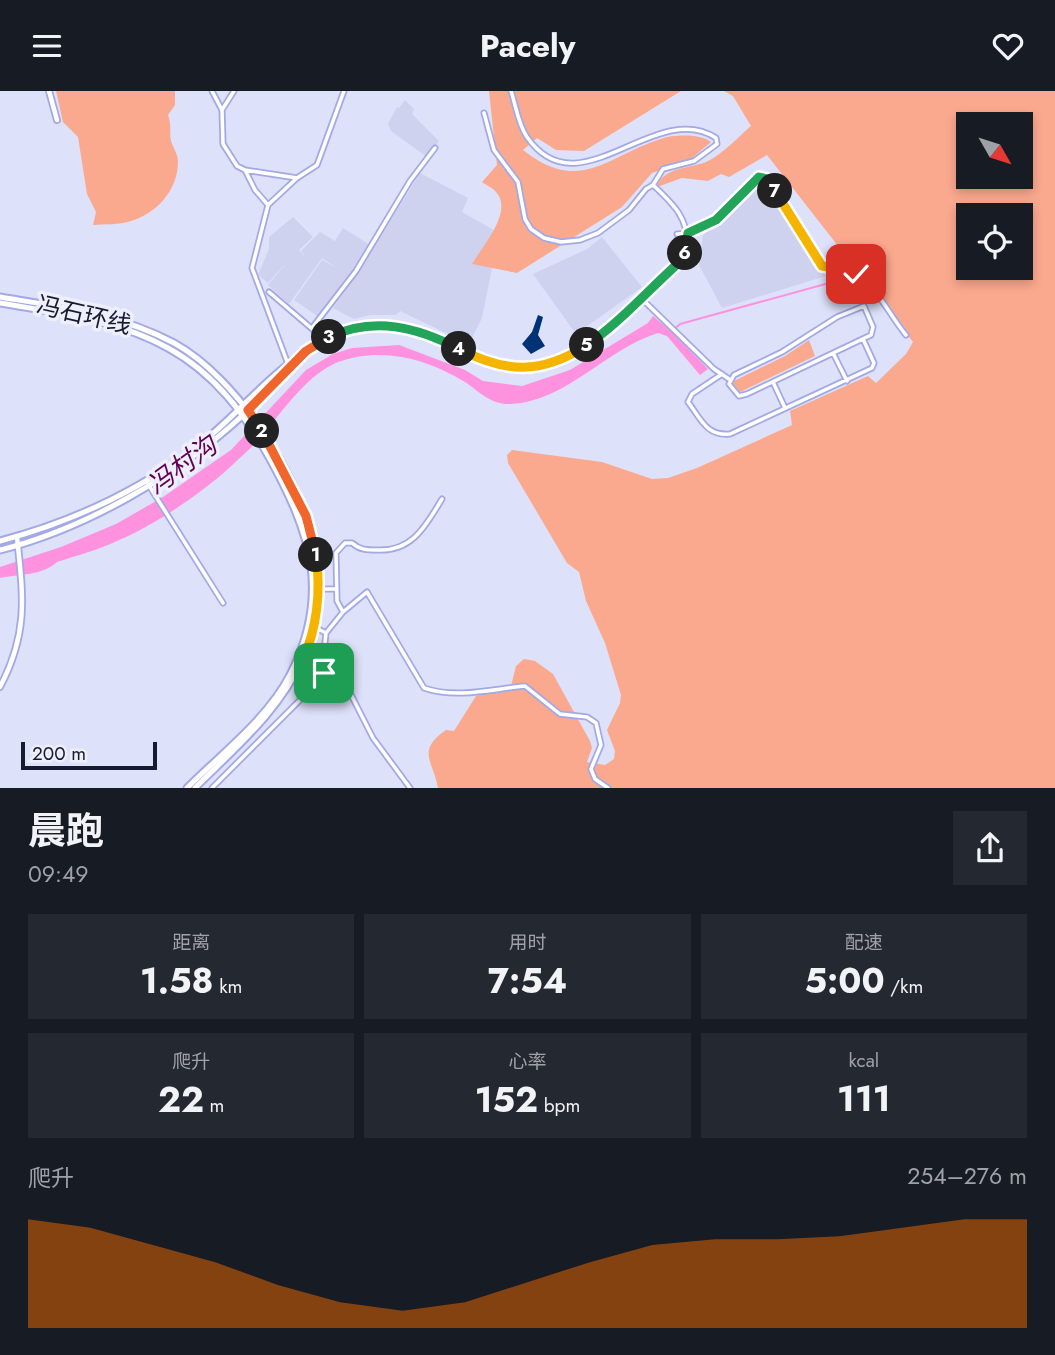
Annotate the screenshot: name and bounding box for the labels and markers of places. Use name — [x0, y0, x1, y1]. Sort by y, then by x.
pin: 7 — [758, 173, 792, 209]
pin: 6 — [668, 235, 702, 271]
pin — [826, 244, 886, 304]
pin: 3 — [312, 320, 346, 355]
pin: 5 — [570, 327, 604, 363]
pin: 4 — [442, 331, 476, 367]
pin: 2 — [244, 413, 280, 449]
pin: 1 — [298, 538, 334, 573]
pin — [294, 643, 354, 703]

